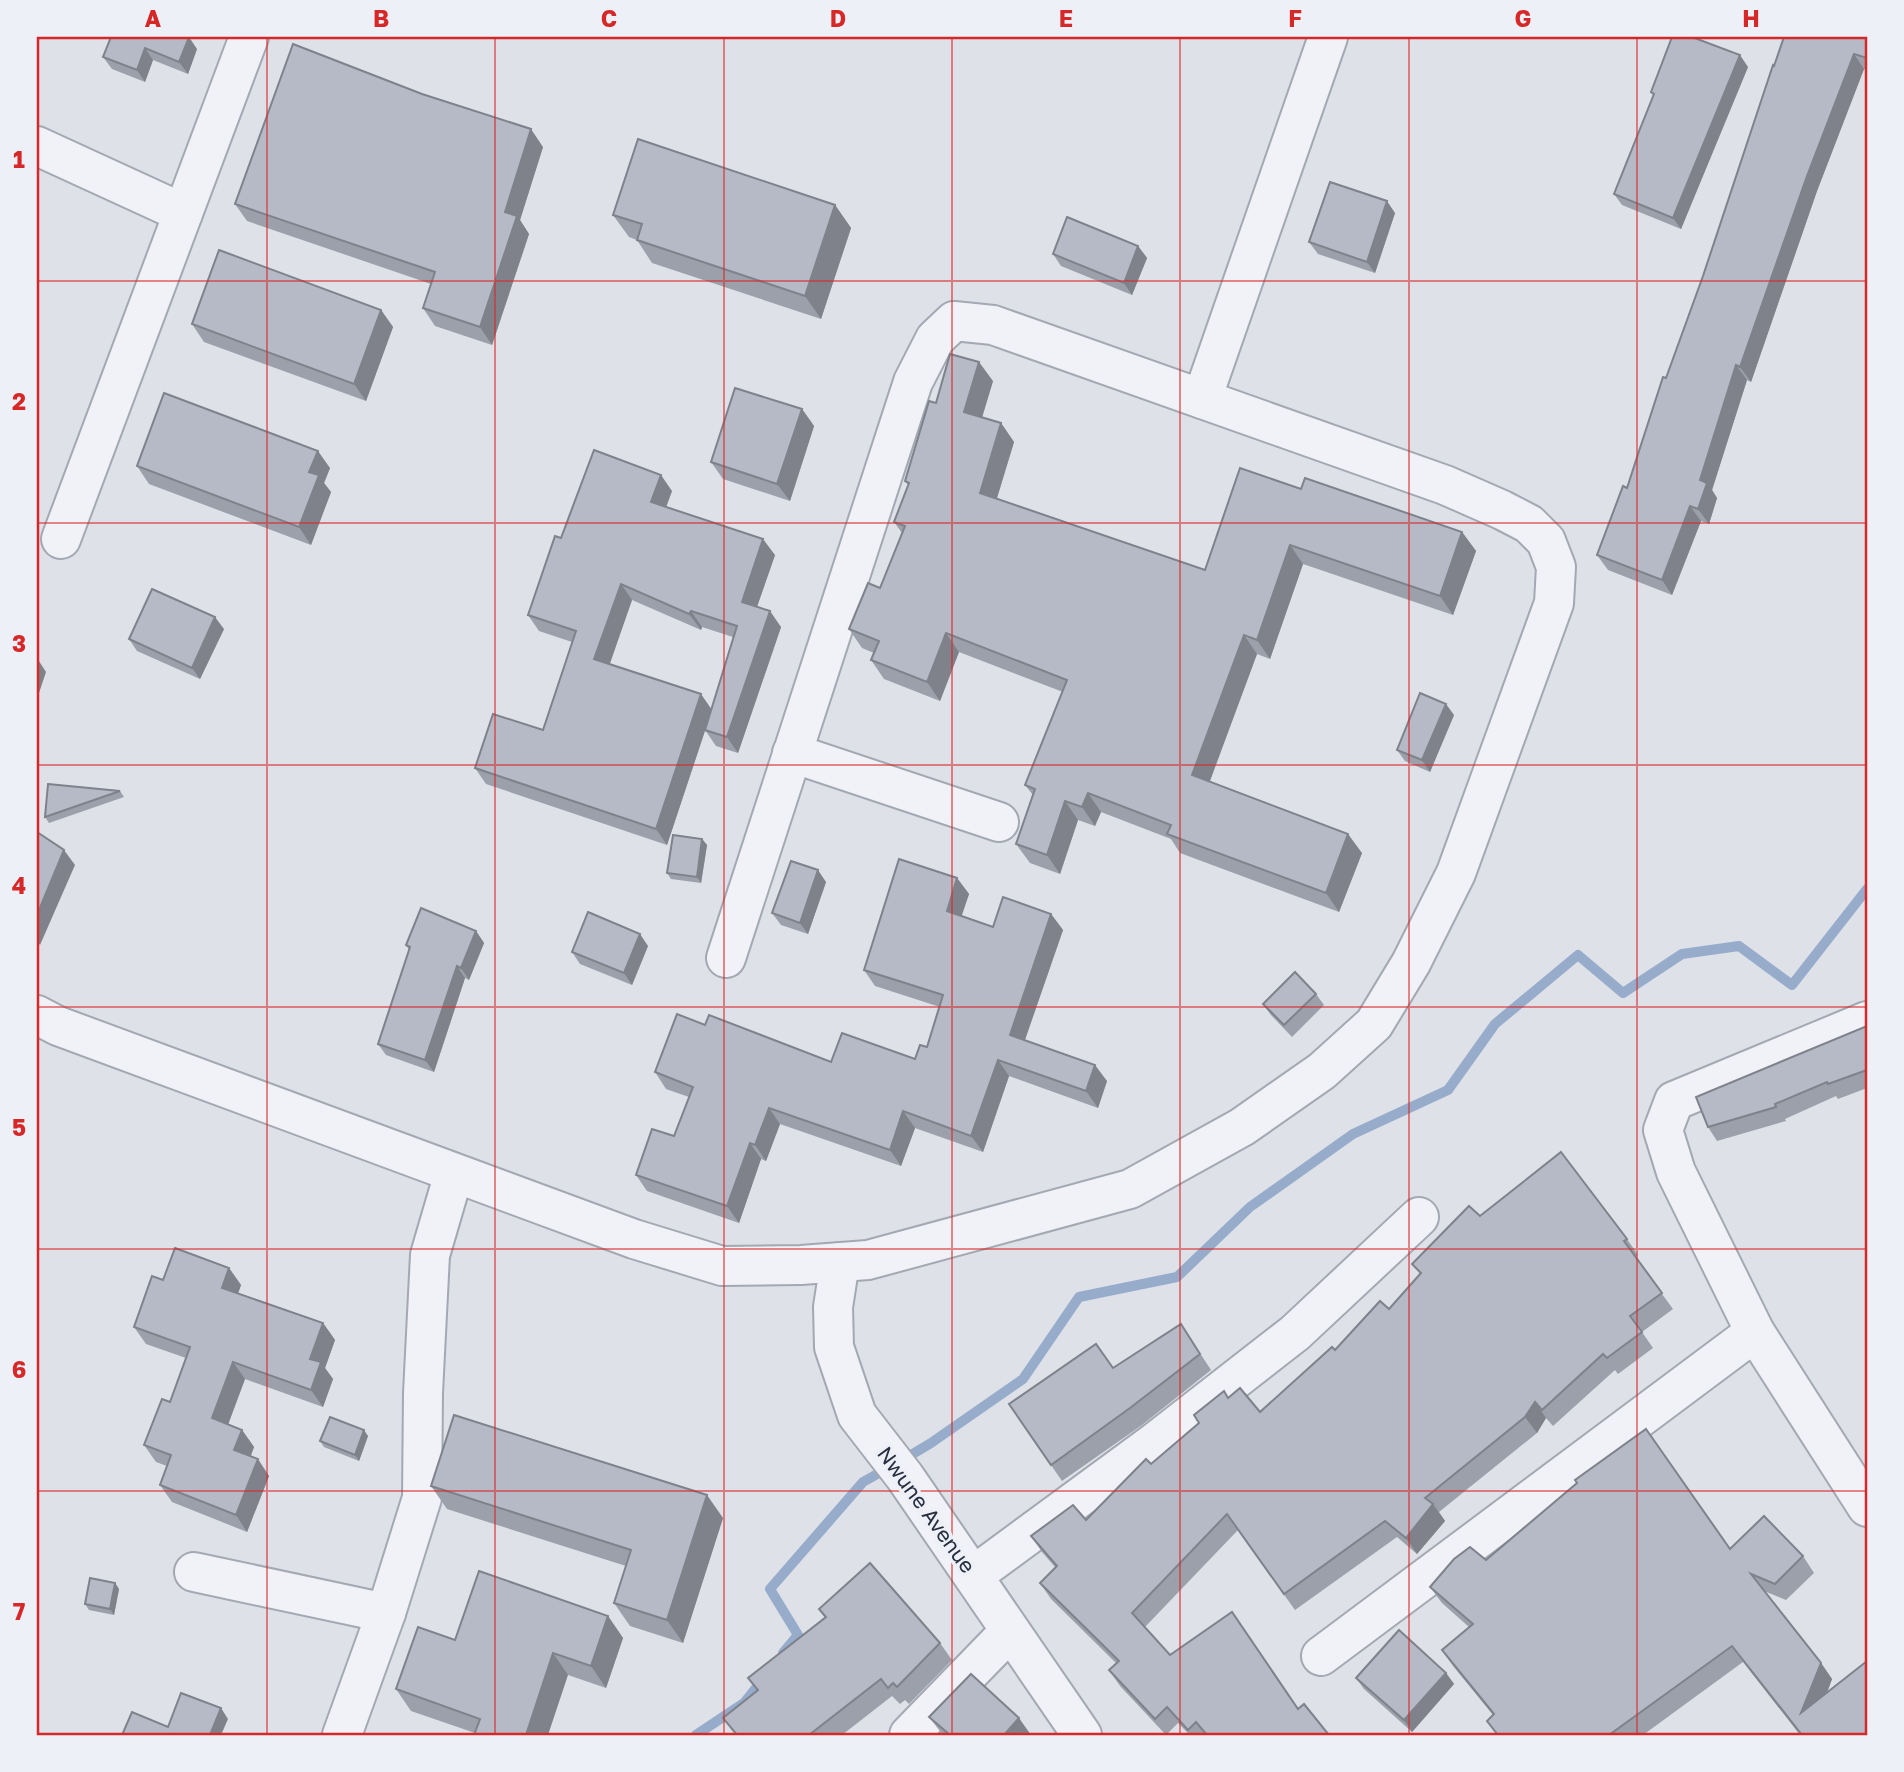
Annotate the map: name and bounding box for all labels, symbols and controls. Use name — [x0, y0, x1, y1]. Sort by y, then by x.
text: A — [145, 4, 162, 32]
text: B — [373, 4, 389, 32]
text: C — [601, 4, 617, 32]
text: D — [830, 4, 846, 32]
text: E — [1059, 4, 1073, 32]
text: F — [1288, 4, 1302, 32]
text: G — [1515, 4, 1531, 32]
text: H — [1742, 4, 1760, 32]
text: 1 — [13, 145, 25, 173]
text: 2 — [12, 387, 26, 415]
text: 3 — [12, 629, 26, 657]
text: 4 — [12, 871, 26, 899]
text: 5 — [12, 1113, 26, 1141]
text: 6 — [12, 1355, 26, 1383]
street label: Nwune Avenue — [872, 1441, 981, 1578]
text: 7 — [13, 1597, 25, 1625]

